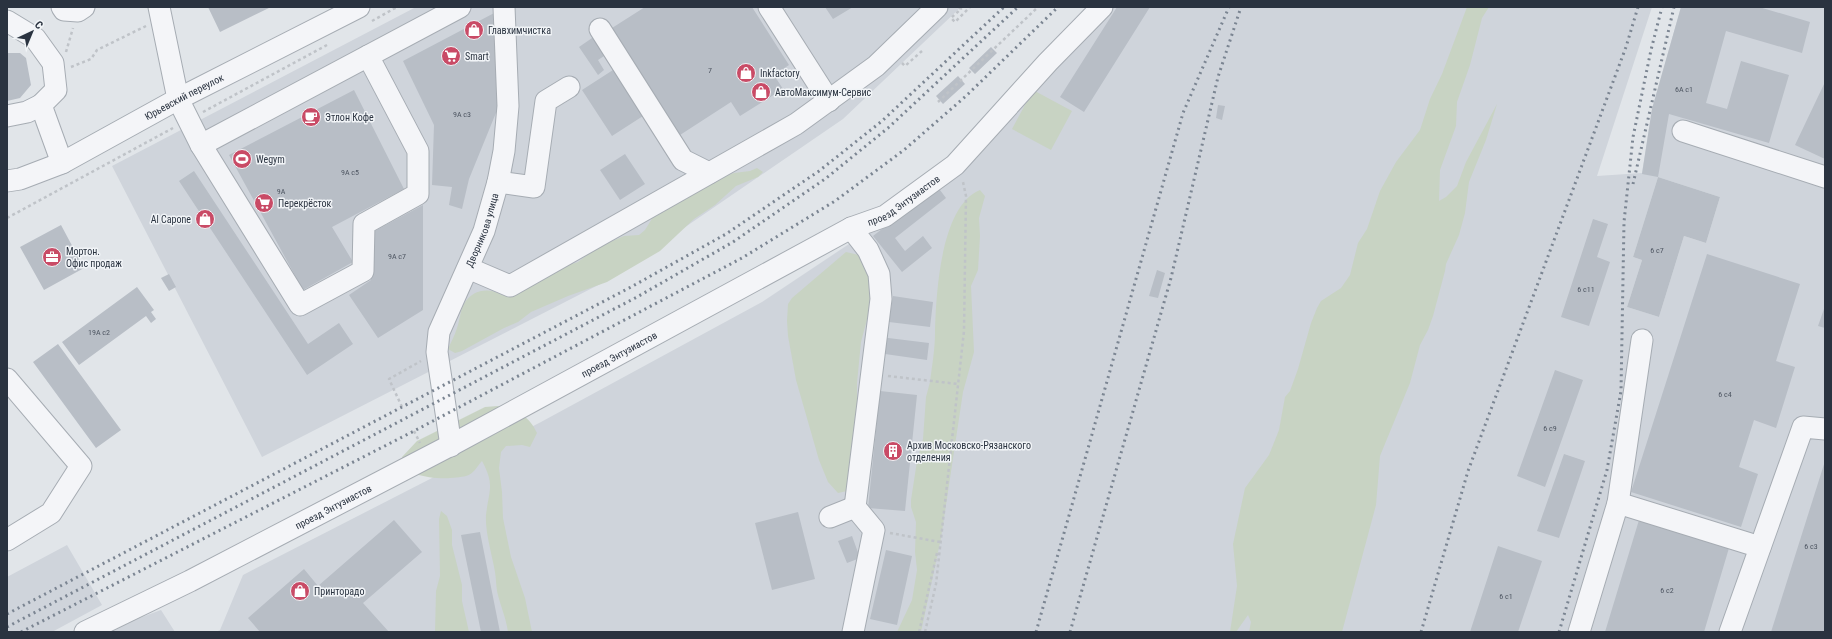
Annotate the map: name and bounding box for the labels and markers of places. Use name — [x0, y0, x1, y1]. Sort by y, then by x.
shop icon: Главхимчистка — [463, 19, 485, 41]
place label: Главхимчистка — [488, 25, 551, 36]
supermarket icon: Smart — [440, 45, 462, 67]
place label: Smart — [465, 51, 489, 62]
shop icon: Inkfactory — [735, 62, 757, 84]
place label: Inkfactory — [760, 68, 800, 79]
shop icon: АвтоМаксимум-Сервиc — [750, 81, 772, 103]
place label: АвтоМаксимум-Сервиc — [775, 87, 872, 98]
cafe icon: Этлон Кофе — [300, 106, 322, 128]
place label: Этлон Кофе — [325, 112, 374, 123]
sports icon: Wegym — [231, 148, 253, 170]
place label: Wegym — [256, 154, 285, 165]
supermarket icon: Перекрёсток — [253, 192, 275, 214]
place label: Перекрёсток — [278, 198, 332, 209]
shop icon: Al Capone — [194, 208, 216, 230]
place label: Al Capone — [151, 214, 191, 225]
office icon: Мортон. Офис продаж — [41, 246, 63, 268]
place label: Мортон. Офис продаж — [66, 246, 122, 269]
building icon: Архив Московско-Рязанского отделения — [882, 440, 904, 462]
place label: Архив Московско-Рязанского отделения — [907, 440, 1031, 463]
shop icon: Принторадо — [289, 580, 311, 602]
place label: Принторадо — [314, 586, 365, 597]

